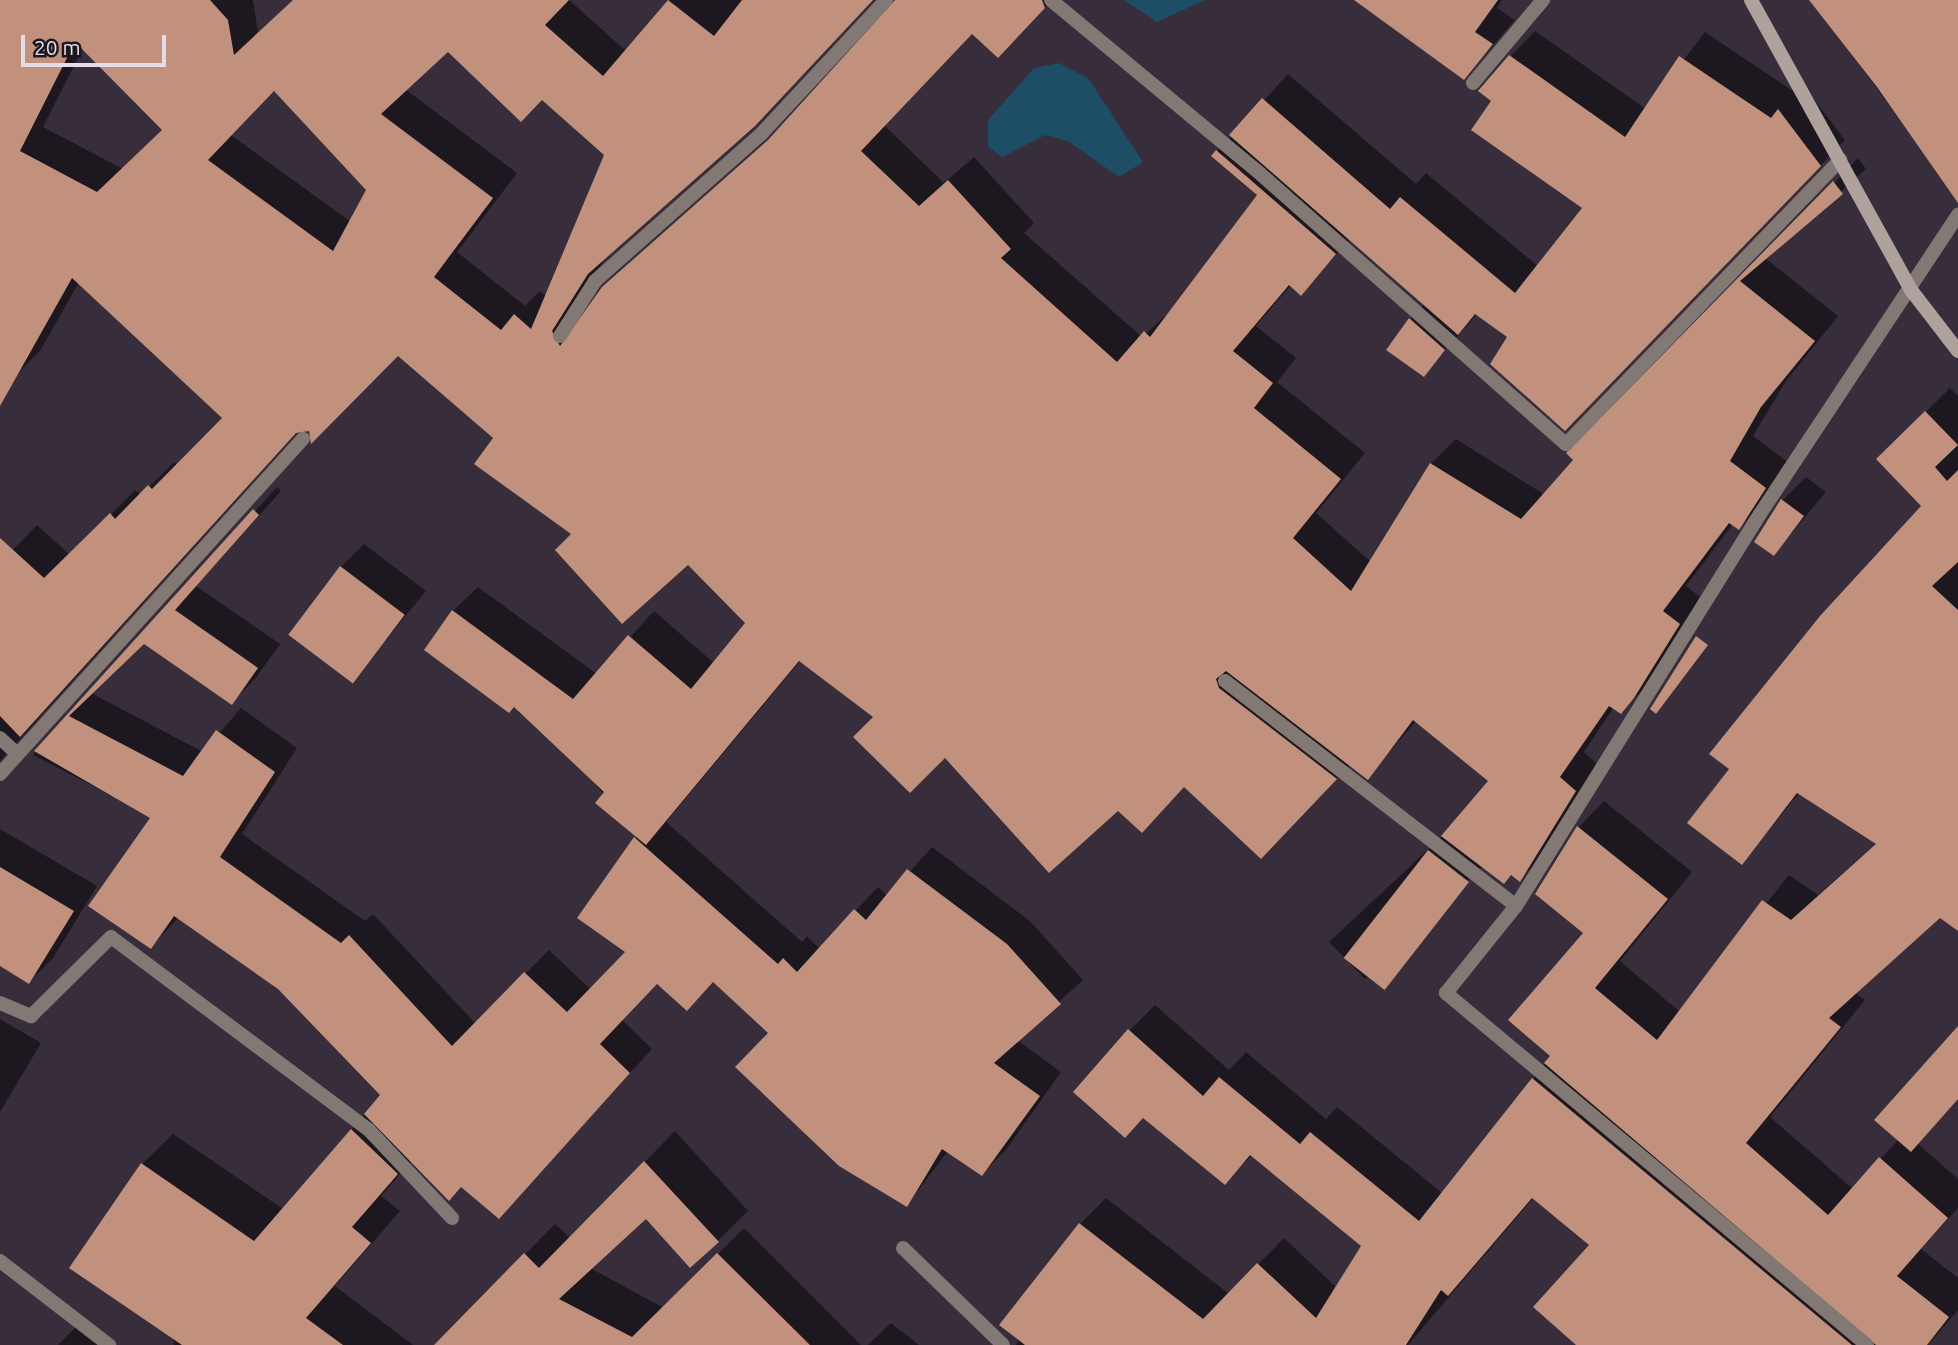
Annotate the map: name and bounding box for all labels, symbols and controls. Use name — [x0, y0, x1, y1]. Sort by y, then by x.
scale bar — [24, 21, 170, 65]
text: 20 m — [34, 35, 81, 59]

